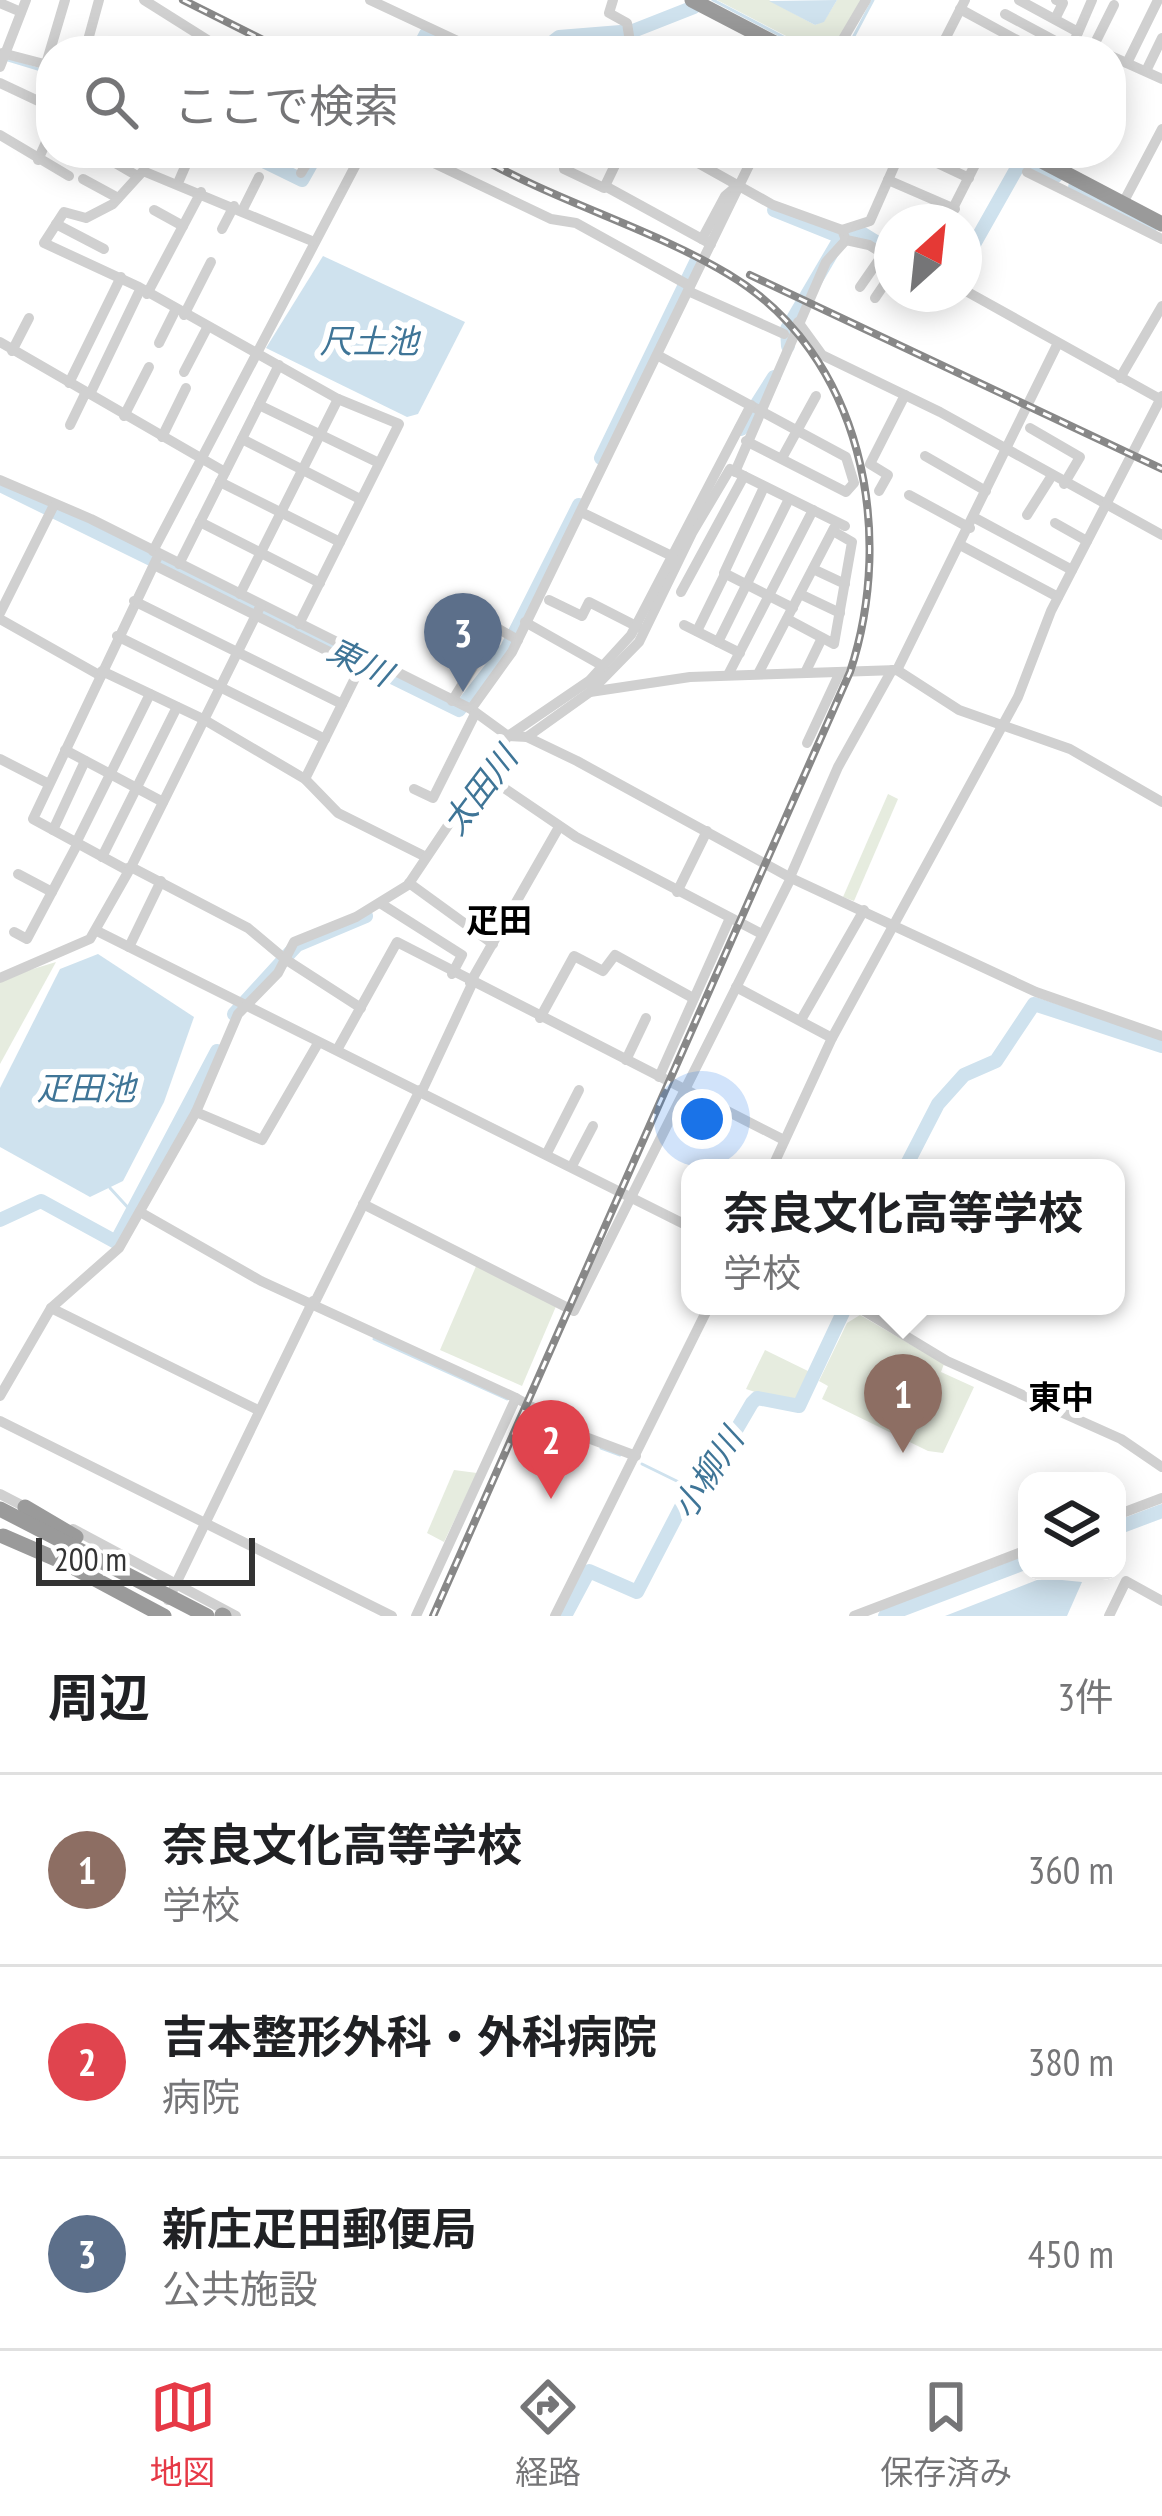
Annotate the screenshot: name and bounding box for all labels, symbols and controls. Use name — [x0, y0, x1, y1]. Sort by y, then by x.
search box — [36, 36, 1126, 168]
icon: search — [78, 69, 144, 135]
text: ここで検索 — [174, 76, 399, 134]
north arrow — [874, 204, 982, 312]
water label: 尺土池 — [320, 319, 422, 362]
pin: 3 — [424, 593, 502, 692]
water label: 東川 — [321, 627, 402, 696]
water label: 太田川 — [432, 735, 528, 842]
district label: 疋田 — [466, 898, 532, 941]
water label: 疋田池 — [37, 1066, 139, 1109]
your location — [672, 1089, 732, 1149]
popup — [681, 1159, 1125, 1315]
text: 奈良文化高等学校 — [723, 1183, 1083, 1241]
text: 学校 — [723, 1247, 801, 1298]
pin: 1 — [864, 1354, 942, 1453]
district label: 東中 — [1028, 1375, 1094, 1418]
pin: 2 — [512, 1400, 590, 1499]
water label: 小柳川 — [662, 1417, 754, 1526]
map controls — [1018, 1472, 1126, 1580]
button: layers — [1018, 1472, 1126, 1580]
scale bar — [36, 1532, 255, 1585]
text: 200 m — [54, 1537, 127, 1580]
text: 周辺 — [48, 1664, 150, 1730]
text: 3件 — [1057, 1671, 1114, 1722]
text: 奈良文化高等学校 — [162, 1815, 522, 1873]
text: 1 — [78, 1844, 96, 1895]
text: 360 m — [1028, 1844, 1114, 1895]
text: 学校 — [162, 1879, 240, 1930]
text: 吉本整形外科・外科病院 — [162, 2007, 657, 2065]
text: 2 — [78, 2036, 96, 2087]
text: 380 m — [1028, 2036, 1114, 2087]
text: 病院 — [162, 2071, 240, 2122]
text: 新庄疋田郵便局 — [162, 2199, 477, 2257]
text: 3 — [78, 2228, 96, 2279]
text: 450 m — [1028, 2228, 1114, 2279]
text: 公共施設 — [162, 2263, 318, 2314]
tab: 地図 — [150, 2374, 216, 2494]
tab: 経路 — [515, 2374, 581, 2494]
tab: 保存済み — [880, 2374, 1012, 2494]

